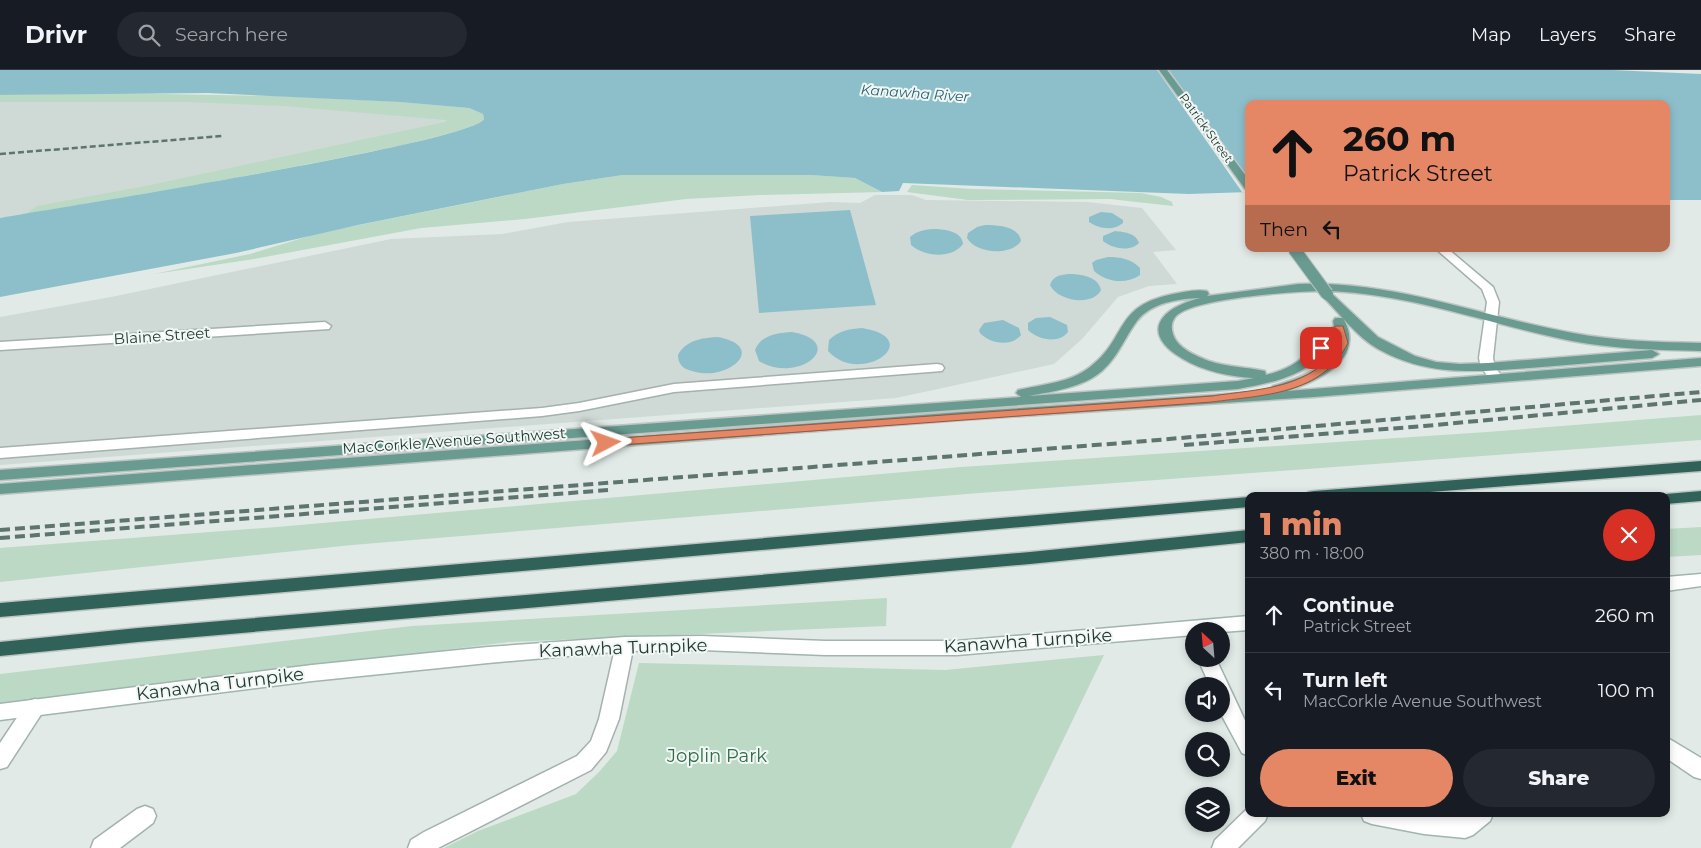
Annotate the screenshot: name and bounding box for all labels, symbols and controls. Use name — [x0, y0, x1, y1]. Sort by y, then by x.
search box — [117, 12, 467, 57]
text: Drivr — [25, 20, 87, 49]
icon: search — [135, 21, 163, 49]
text: Search here — [175, 23, 288, 46]
text: Map — [1471, 24, 1511, 46]
text: Layers — [1539, 24, 1596, 46]
text: Share — [1624, 24, 1676, 46]
water label: Kanawha River — [860, 80, 970, 106]
street label: Patrick Street — [1176, 90, 1237, 165]
text: 260 m — [1343, 117, 1456, 160]
icon: ahead — [1260, 120, 1325, 185]
text: Patrick Street — [1343, 160, 1493, 187]
icon: left — [1318, 215, 1346, 243]
text: Then — [1260, 218, 1308, 241]
street label: Blaine Street — [113, 323, 211, 348]
pin — [1300, 327, 1342, 369]
icon: arrive — [1307, 334, 1335, 362]
position arrow — [579, 416, 631, 468]
street label: MacCorkle Avenue Southwest — [342, 423, 566, 458]
text: 1 min — [1260, 506, 1343, 543]
button: close — [1603, 509, 1655, 561]
text: 380 m · 18:00 — [1260, 544, 1364, 563]
text: Continue — [1303, 594, 1394, 617]
icon: ahead — [1260, 601, 1288, 629]
text: 260 m — [1595, 604, 1655, 627]
text: Patrick Street — [1303, 617, 1412, 636]
north arrow — [1185, 622, 1230, 668]
map controls — [1185, 622, 1230, 832]
street label: Kanawha Turnpike — [943, 624, 1113, 658]
street label: Kanawha Turnpike — [538, 634, 708, 662]
street label: Kanawha Turnpike — [135, 663, 305, 705]
text: Turn left — [1303, 669, 1388, 692]
icon: left — [1260, 676, 1288, 704]
button: sound — [1185, 677, 1230, 722]
text: 100 m — [1598, 679, 1655, 702]
text: MacCorkle Avenue Southwest — [1303, 692, 1542, 711]
button: search — [1185, 732, 1230, 777]
park label: Joplin Park — [666, 745, 767, 767]
button: Exit — [1260, 749, 1453, 807]
button: Share — [1463, 749, 1655, 807]
button: layers — [1185, 787, 1230, 832]

